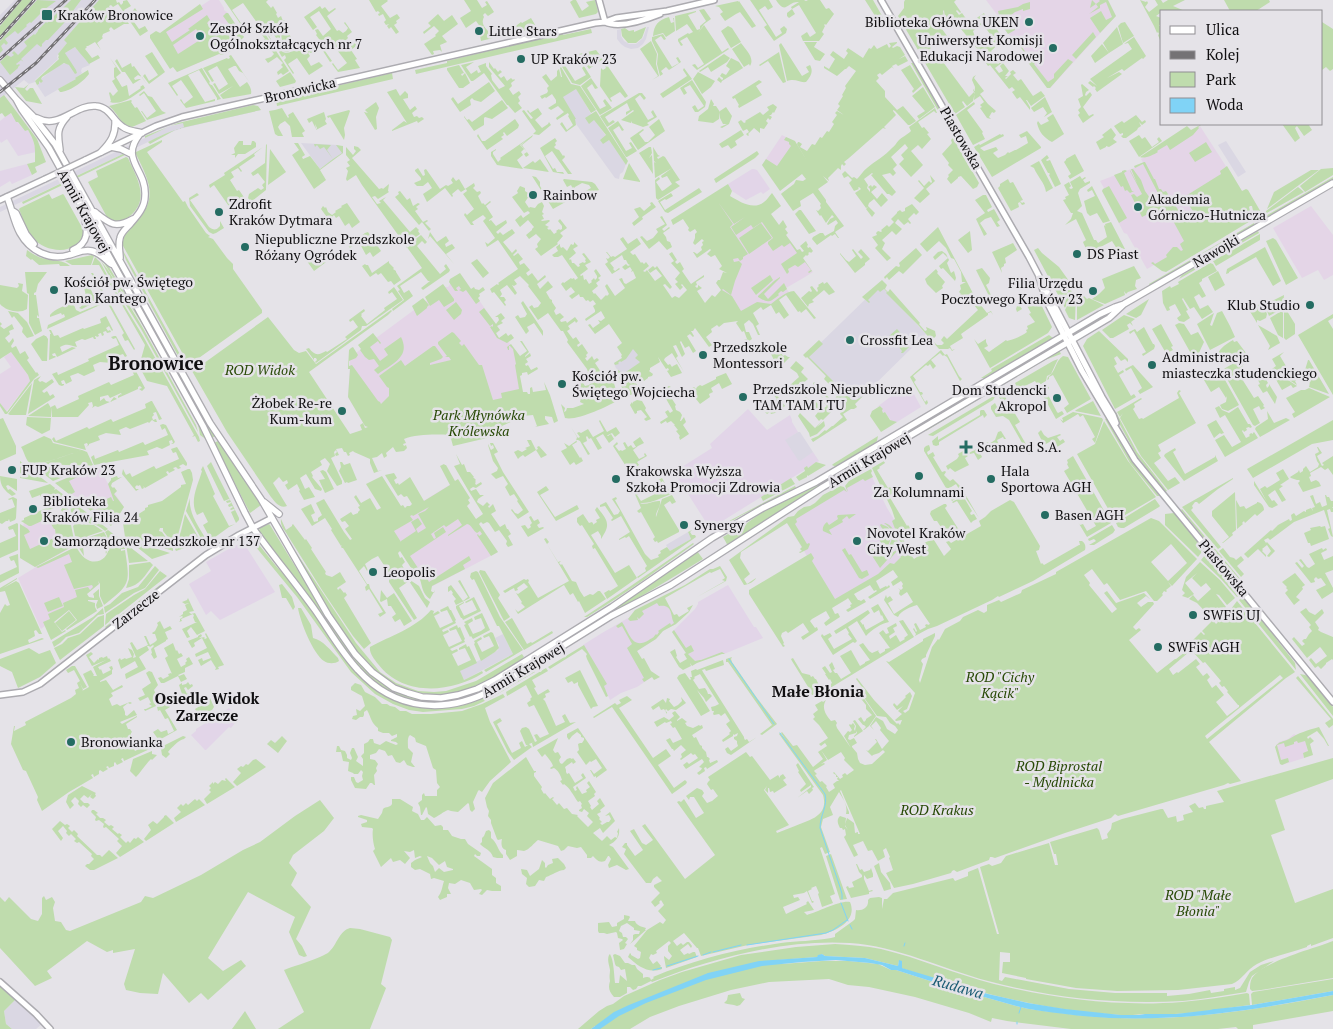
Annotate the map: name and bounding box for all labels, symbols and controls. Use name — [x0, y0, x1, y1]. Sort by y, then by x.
place label: Kraków Bronowice — [58, 5, 173, 24]
marker: Kraków Bronowice — [40, 8, 54, 22]
legend — [1160, 10, 1323, 125]
place label: Biblioteka Główna UKEN — [865, 12, 1019, 31]
marker: Biblioteka Główna UKEN — [1023, 16, 1035, 28]
place label: Zespół Szkół Ogólnokształcących nr 7 — [210, 18, 362, 53]
text: Ulica — [1206, 19, 1240, 39]
place label: Little Stars — [489, 21, 557, 40]
marker: Little Stars — [473, 25, 485, 37]
marker: Zespół Szkół Ogólnokształcących nr 7 — [194, 30, 206, 42]
place label: Uniwersytet Komisji Edukacji Narodowej — [918, 30, 1043, 65]
marker: Uniwersytet Komisji Edukacji Narodowej — [1047, 42, 1059, 54]
text: Kolej — [1206, 44, 1240, 64]
place label: UP Kraków 23 — [531, 49, 617, 68]
marker: UP Kraków 23 — [515, 53, 527, 65]
text: Park — [1206, 69, 1236, 89]
street label: Bronowicka — [262, 72, 338, 107]
text: Woda — [1206, 94, 1244, 114]
street label: Piastowska — [936, 103, 987, 172]
street label: Armii Krajowej — [54, 165, 115, 256]
place label: Rainbow — [543, 185, 598, 204]
marker: Rainbow — [527, 189, 539, 201]
place label: Akademia Górniczo-Hutnicza — [1148, 189, 1266, 224]
place label: Zdrofit Kraków Dytmara — [229, 194, 333, 229]
marker: Akademia Górniczo-Hutnicza — [1132, 201, 1144, 213]
marker: Zdrofit Kraków Dytmara — [213, 206, 225, 218]
place label: Niepubliczne Przedszkole Różany Ogródek — [255, 229, 415, 264]
street label: Nawojki — [1189, 230, 1242, 271]
marker: Niepubliczne Przedszkole Różany Ogródek — [239, 241, 251, 253]
place label: DS Piast — [1087, 244, 1140, 263]
marker: DS Piast — [1071, 248, 1083, 260]
place label: Kościół pw. Świętego Jana Kantego — [64, 272, 193, 307]
place label: Filia Urzędu Pocztowego Kraków 23 — [941, 273, 1083, 308]
marker: Kościół pw. Świętego Jana Kantego — [48, 284, 60, 296]
marker: Filia Urzędu Pocztowego Kraków 23 — [1087, 285, 1099, 297]
place label: Klub Studio — [1227, 295, 1300, 314]
marker: Klub Studio — [1304, 299, 1316, 311]
place label: Crossfit Lea — [860, 330, 933, 349]
marker: Crossfit Lea — [844, 334, 856, 346]
place label: Przedszkole Montessori — [713, 337, 787, 372]
place label: Administracja miasteczka studenckiego — [1162, 347, 1317, 382]
marker: Przedszkole Montessori — [697, 349, 709, 361]
district label: Bronowice — [108, 350, 204, 375]
marker: Administracja miasteczka studenckiego — [1146, 359, 1158, 371]
park label: ROD Widok — [224, 360, 295, 379]
place label: Kościół pw. Świętego Wojciecha — [572, 366, 695, 401]
marker: Kościół pw. Świętego Wojciecha — [556, 378, 568, 390]
place label: Przedszkole Niepubliczne TAM TAM I TU — [753, 379, 913, 414]
place label: Dom Studencki Akropol — [952, 380, 1047, 415]
marker: Przedszkole Niepubliczne TAM TAM I TU — [737, 391, 749, 403]
marker: Dom Studencki Akropol — [1051, 392, 1063, 404]
place label: Żłobek Re-re Kum-kum — [252, 393, 332, 428]
marker: Żłobek Re-re Kum-kum — [336, 405, 348, 417]
park label: Park Młynówka Królewska — [432, 405, 525, 440]
street label: Armii Krajowej — [824, 427, 914, 492]
place label: Scanmed S.A. — [977, 437, 1062, 456]
marker: Scanmed S.A. — [959, 440, 973, 454]
place label: FUP Kraków 23 — [22, 460, 115, 479]
place label: Krakowska Wyższa Szkoła Promocji Zdrowia — [626, 461, 780, 496]
place label: Hala Sportowa AGH — [1001, 461, 1091, 496]
marker: FUP Kraków 23 — [6, 464, 18, 476]
marker: Za Kolumnami — [913, 470, 925, 482]
marker: Krakowska Wyższa Szkoła Promocji Zdrowia — [610, 473, 622, 485]
marker: Hala Sportowa AGH — [985, 473, 997, 485]
place label: Za Kolumnami — [873, 482, 965, 501]
place label: Biblioteka Kraków Filia 24 — [43, 491, 139, 526]
marker: Biblioteka Kraków Filia 24 — [27, 503, 39, 515]
place label: Basen AGH — [1055, 505, 1124, 524]
marker: Basen AGH — [1039, 509, 1051, 521]
place label: Synergy — [694, 515, 745, 534]
marker: Synergy — [678, 519, 690, 531]
place label: Novotel Kraków City West — [867, 523, 966, 558]
place label: Samorządowe Przedszkole nr 137 — [54, 531, 260, 550]
marker: Samorządowe Przedszkole nr 137 — [38, 535, 50, 547]
marker: Novotel Kraków City West — [851, 535, 863, 547]
street label: Piastowska — [1195, 535, 1254, 600]
place label: Leopolis — [383, 562, 436, 581]
marker: Leopolis — [367, 566, 379, 578]
street label: Zarzecze — [108, 584, 163, 633]
place label: SWFiS UJ — [1203, 605, 1261, 624]
marker: SWFiS UJ — [1187, 609, 1199, 621]
street label: Armii Krajowej — [478, 637, 568, 702]
place label: SWFiS AGH — [1168, 637, 1240, 656]
marker: SWFiS AGH — [1152, 641, 1164, 653]
park label: ROD "Cichy Kącik" — [965, 667, 1035, 702]
district label: Małe Błonia — [772, 680, 864, 702]
district label: Osiedle Widok Zarzecze — [155, 688, 259, 725]
place label: Bronowianka — [81, 732, 163, 751]
marker: Bronowianka — [65, 736, 77, 748]
park label: ROD Biprostal - Mydlnicka — [1015, 756, 1102, 791]
park label: ROD Krakus — [899, 800, 974, 819]
park label: ROD "Małe Błonia" — [1164, 885, 1232, 920]
water label: Rudawa — [930, 969, 986, 1003]

